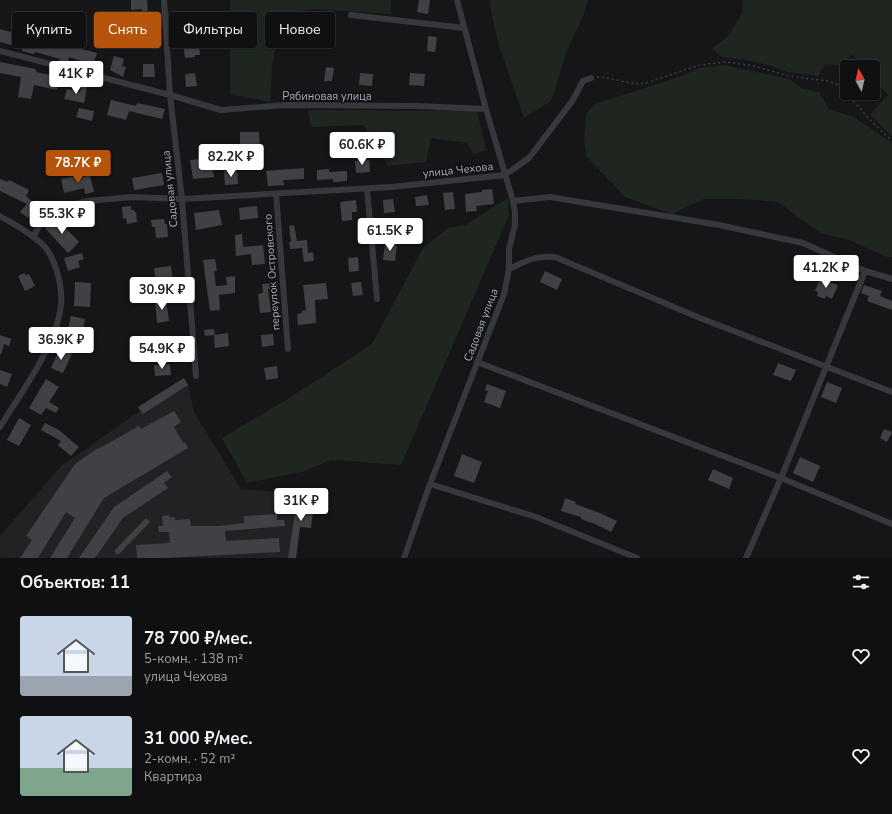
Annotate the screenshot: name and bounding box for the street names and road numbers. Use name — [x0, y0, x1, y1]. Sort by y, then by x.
street label: Рябиновая улица — [282, 89, 372, 104]
street label: Садовая улица — [158, 150, 182, 228]
street label: улица Чехова — [422, 159, 494, 181]
street label: переулок Островского — [260, 213, 284, 331]
street label: Садовая улица — [460, 286, 502, 364]

